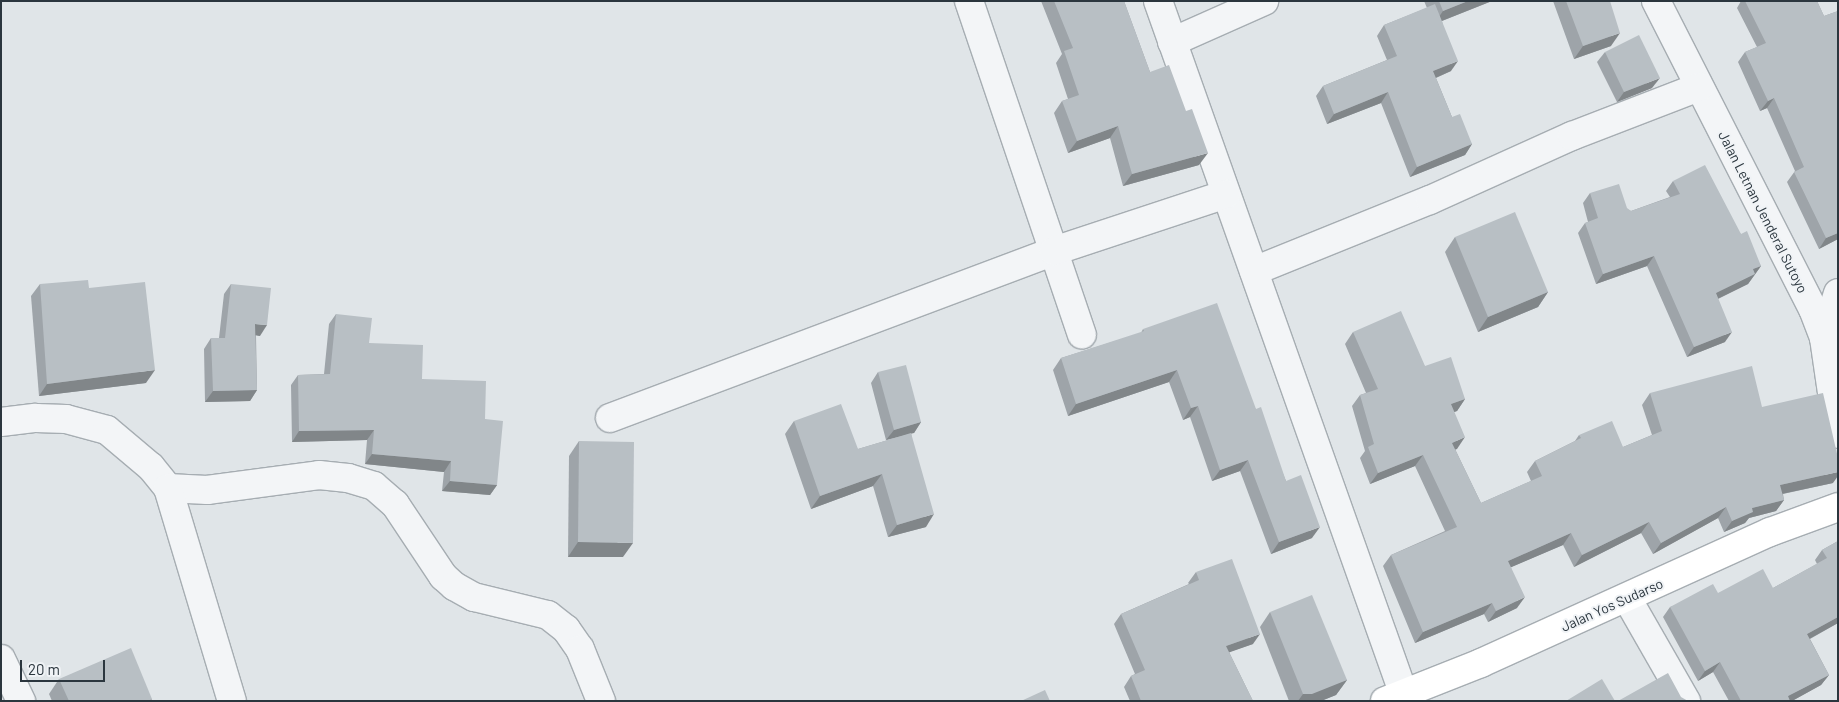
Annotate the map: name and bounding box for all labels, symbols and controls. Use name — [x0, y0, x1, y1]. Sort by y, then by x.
street label: Jalan Letnan Jenderal Sutoyo — [1715, 128, 1811, 296]
street label: Jalan Yos Sudarso — [1558, 575, 1666, 635]
scale bar — [22, 650, 108, 682]
text: 20 m — [28, 660, 60, 678]

